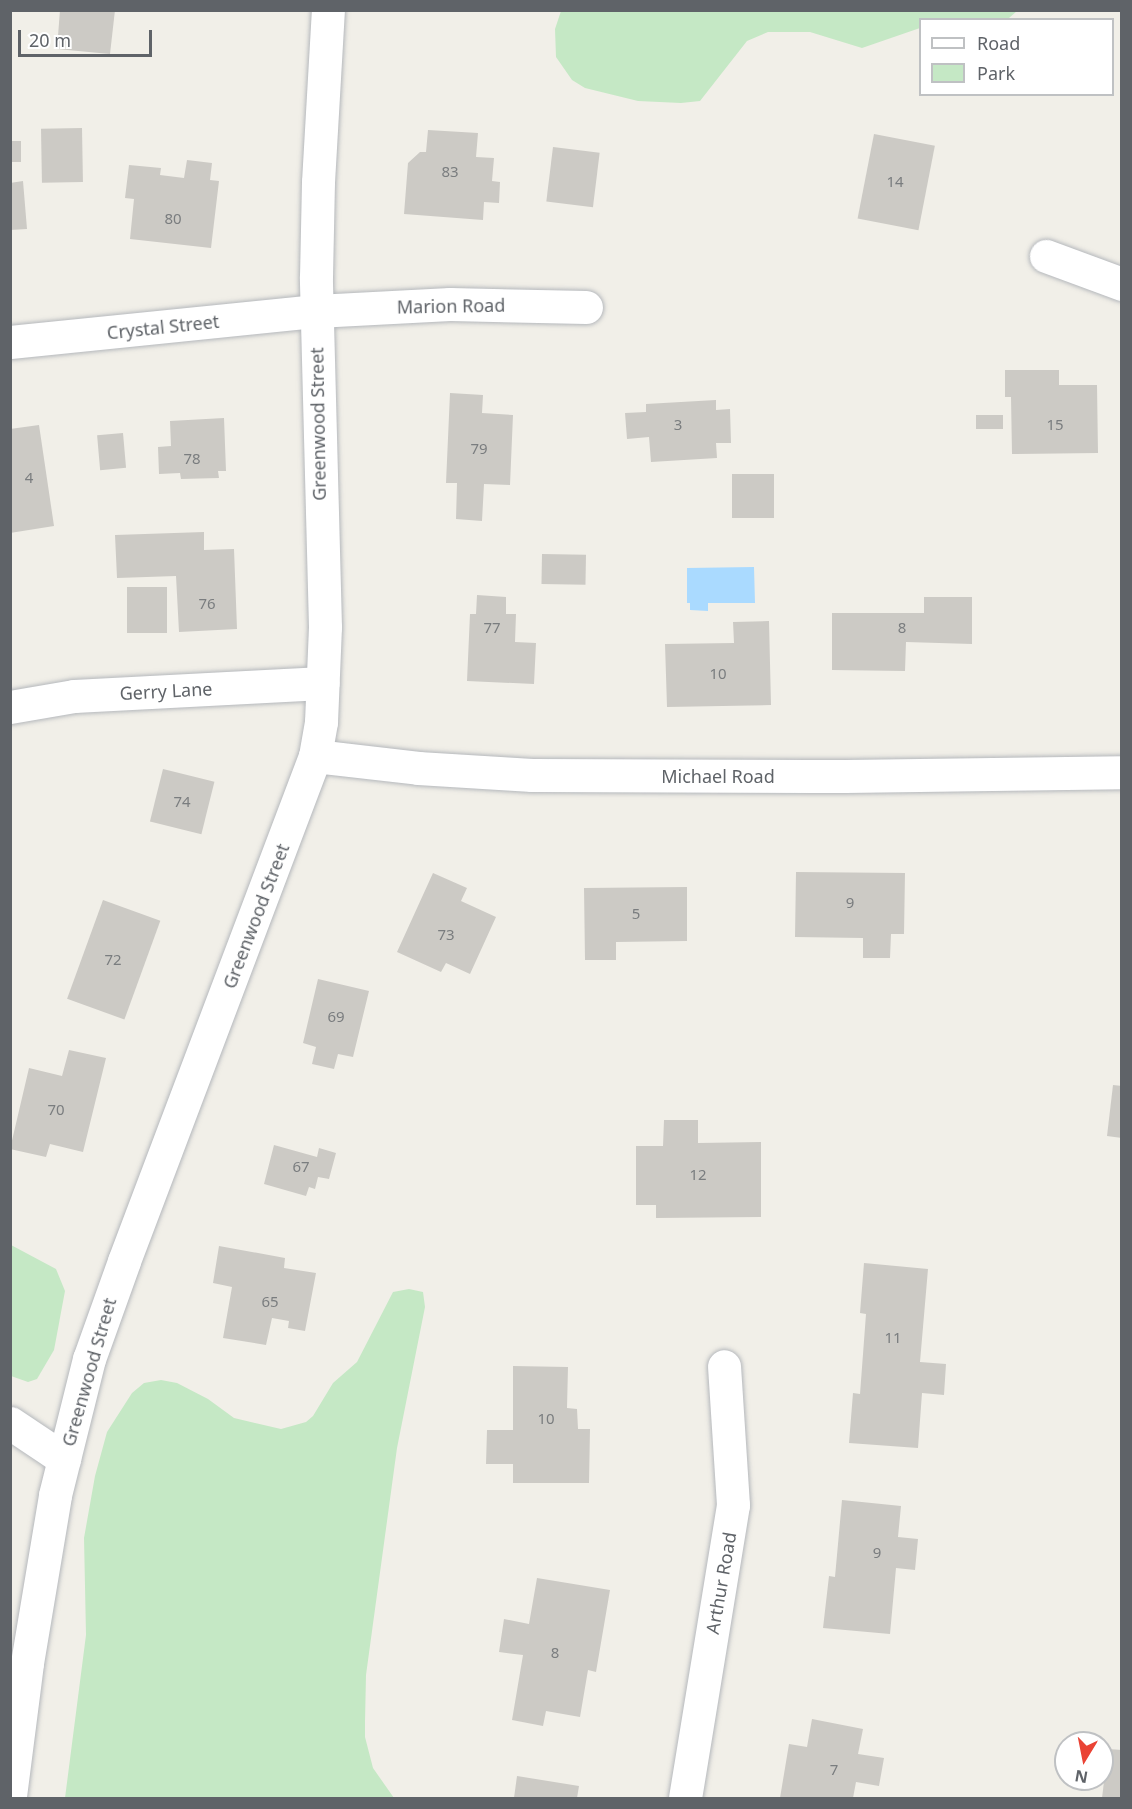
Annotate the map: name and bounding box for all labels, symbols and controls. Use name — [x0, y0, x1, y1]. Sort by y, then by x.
scale bar — [21, 18, 154, 56]
legend — [919, 18, 1114, 96]
text: 20 m — [29, 28, 71, 52]
text: Road — [977, 31, 1020, 55]
text: Park — [977, 61, 1015, 85]
house number: 83 — [441, 163, 459, 181]
house number: 14 — [886, 173, 904, 191]
house number: 80 — [164, 210, 182, 228]
street label: Marion Road — [397, 294, 505, 318]
street label: Crystal Street — [106, 310, 220, 344]
street label: Greenwood Street — [306, 347, 330, 501]
house number: 3 — [674, 416, 682, 434]
house number: 15 — [1046, 416, 1064, 434]
house number: 79 — [470, 440, 488, 458]
house number: 78 — [183, 450, 201, 468]
house number: 4 — [25, 469, 33, 487]
house number: 76 — [198, 595, 216, 613]
house number: 77 — [483, 619, 501, 637]
house number: 8 — [898, 619, 906, 637]
house number: 10 — [709, 665, 727, 683]
street label: Gerry Lane — [119, 678, 213, 704]
street label: Michael Road — [661, 765, 775, 787]
house number: 74 — [173, 793, 191, 811]
street label: Greenwood Street — [218, 840, 294, 992]
house number: 9 — [846, 894, 854, 912]
house number: 5 — [632, 905, 640, 923]
house number: 73 — [437, 926, 455, 944]
house number: 72 — [104, 951, 122, 969]
house number: 69 — [327, 1008, 345, 1026]
house number: 70 — [47, 1101, 65, 1119]
house number: 67 — [292, 1158, 310, 1176]
house number: 12 — [689, 1166, 707, 1184]
house number: 65 — [261, 1293, 279, 1311]
street label: Greenwood Street — [57, 1295, 121, 1449]
house number: 11 — [884, 1329, 902, 1347]
house number: 10 — [537, 1410, 555, 1428]
street label: Arthur Road — [701, 1530, 741, 1636]
house number: 9 — [873, 1544, 881, 1562]
house number: 8 — [551, 1644, 559, 1662]
north arrow — [1054, 1731, 1114, 1791]
house number: 7 — [830, 1761, 838, 1779]
text: N — [1073, 1765, 1090, 1789]

